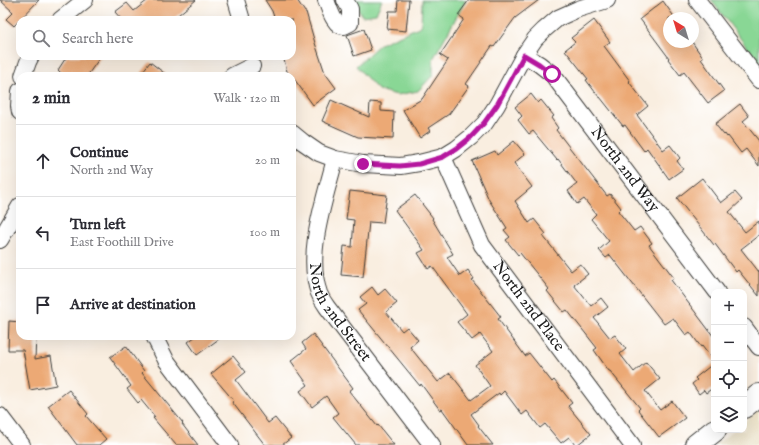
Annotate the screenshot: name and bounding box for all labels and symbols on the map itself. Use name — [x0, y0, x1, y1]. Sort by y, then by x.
north arrow — [663, 12, 699, 48]
route start — [543, 65, 561, 83]
street label: North 2nd Way — [586, 123, 663, 217]
route end — [354, 155, 372, 173]
street label: North 2nd Place — [488, 257, 569, 356]
street label: North 2nd Street — [304, 262, 376, 366]

